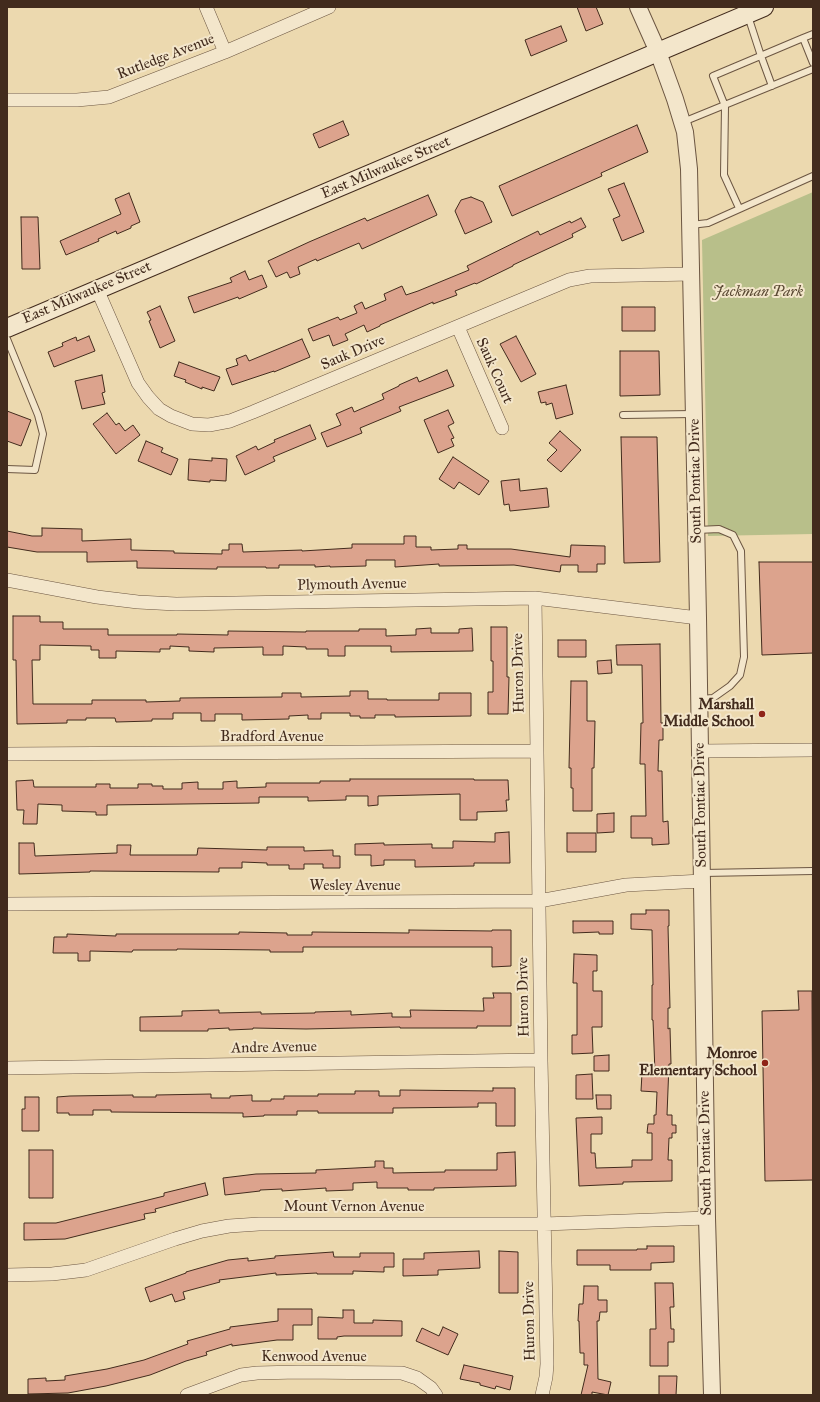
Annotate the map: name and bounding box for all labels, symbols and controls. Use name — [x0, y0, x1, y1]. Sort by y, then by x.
street label: Rutledge Avenue — [115, 30, 217, 84]
street label: East Milwaukee Street — [319, 133, 453, 203]
street label: East Milwaukee Street — [20, 258, 154, 328]
park label: Jackman Park — [713, 283, 803, 301]
street label: Sauk Drive — [318, 331, 388, 375]
street label: Sauk Court — [472, 335, 516, 407]
street label: South Pontiac Drive — [686, 418, 706, 544]
street label: Plymouth Avenue — [297, 575, 407, 595]
street label: Huron Drive — [509, 633, 529, 713]
place label: Marshall Middle School — [663, 696, 754, 731]
marker: Marshall Middle School — [757, 709, 767, 719]
street label: Bradford Avenue — [220, 728, 324, 746]
street label: South Pontiac Drive — [691, 742, 711, 868]
street label: Wesley Avenue — [310, 877, 400, 895]
street label: Huron Drive — [514, 957, 534, 1037]
street label: Andre Avenue — [231, 1038, 317, 1058]
place label: Monroe Elementary School — [639, 1045, 757, 1080]
marker: Monroe Elementary School — [760, 1058, 770, 1068]
street label: South Pontiac Drive — [696, 1090, 716, 1216]
street label: Mount Vernon Avenue — [284, 1198, 424, 1216]
street label: Huron Drive — [520, 1281, 540, 1361]
street label: Kenwood Avenue — [261, 1348, 367, 1366]

